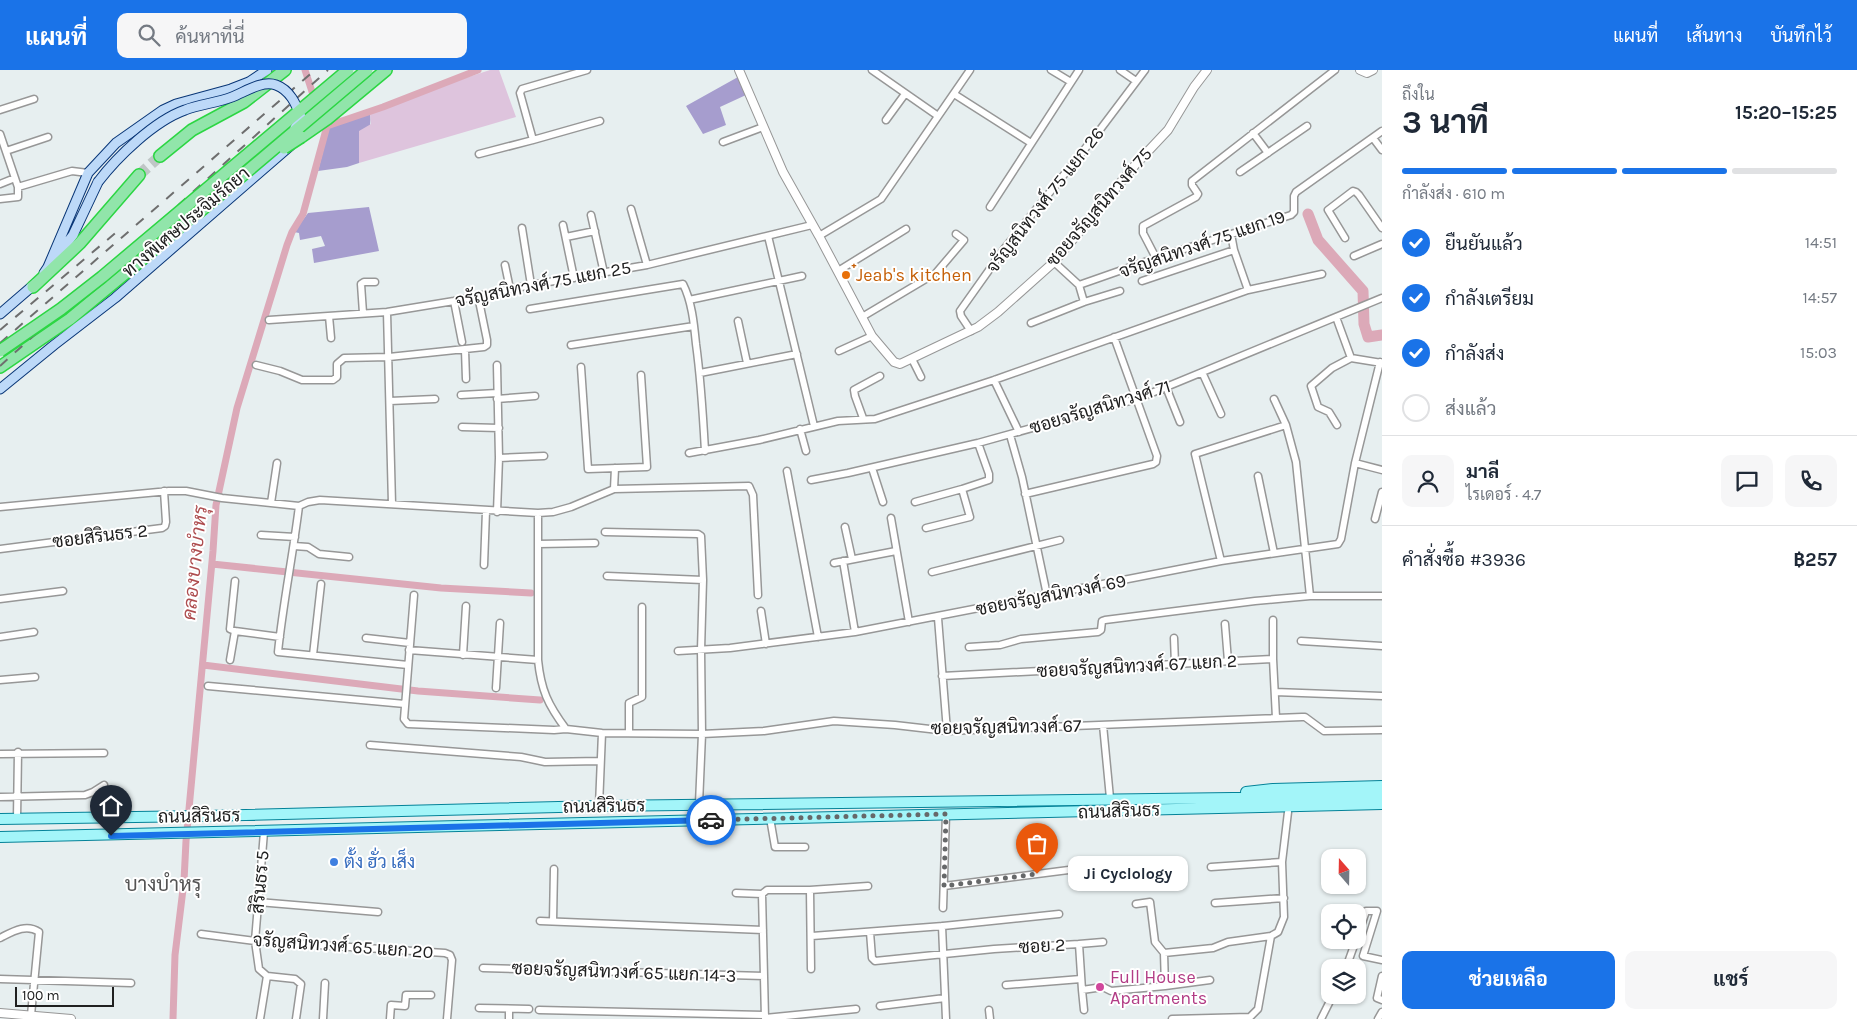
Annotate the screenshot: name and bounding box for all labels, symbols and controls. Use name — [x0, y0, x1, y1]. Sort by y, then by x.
search box — [117, 13, 467, 58]
icon: search — [135, 21, 163, 49]
text: แผนที่ — [25, 23, 87, 51]
text: แผนที่ — [1613, 25, 1658, 47]
text: เส้นทาง — [1686, 25, 1742, 47]
text: บันทึกไว้ — [1770, 25, 1832, 47]
text: ค้นหาที่นี่ — [175, 26, 245, 48]
text: ถึงใน — [1402, 85, 1435, 104]
text: 15:20–15:25 — [1735, 102, 1837, 124]
text: 3 นาที — [1402, 104, 1489, 141]
street label: จรัญสนิทวงศ์ 75 แยก 26 — [980, 122, 1109, 277]
street label: ซอยจรัญสนิทวงศ์ 75 — [1040, 142, 1157, 271]
street label: ทางพิเศษประจิมรัถยา — [118, 162, 254, 282]
text: กำลังส่ง · 610 m — [1402, 184, 1505, 203]
street label: จรัญสนิทวงศ์ 75 แยก 19 — [1115, 203, 1288, 283]
icon: check — [1402, 229, 1430, 257]
text: ยืนยันแล้ว — [1445, 233, 1523, 255]
text: 14:51 — [1805, 233, 1837, 252]
street label: จรัญสนิทวงศ์ 75 แยก 25 — [453, 254, 633, 312]
place label: ๋Jeab's kitchen — [851, 263, 972, 286]
marker: ๋Jeab's kitchen — [840, 269, 852, 281]
icon: check — [1402, 284, 1430, 312]
text: กำลังเตรียม — [1445, 288, 1534, 310]
text: 14:57 — [1803, 288, 1837, 307]
icon: check — [1402, 339, 1430, 367]
text: กำลังส่ง — [1445, 343, 1504, 365]
text: 15:03 — [1800, 343, 1837, 362]
street label: ซอยจรัญสนิทวงศ์ 71 — [1026, 373, 1173, 439]
text: ส่งแล้ว — [1445, 398, 1496, 420]
button: person — [1402, 455, 1454, 507]
button: chat — [1721, 455, 1773, 507]
button: phone — [1785, 455, 1837, 507]
text: มาลี — [1466, 461, 1499, 483]
text: ไรเดอร์ · 4.7 — [1466, 485, 1541, 504]
water label: คลองบางบำหรุ — [178, 504, 213, 621]
street label: ซอยสิรินธร 2 — [51, 519, 149, 553]
text: คำสั่งซื้อ #3936 — [1402, 549, 1526, 571]
text: ฿257 — [1794, 549, 1837, 571]
street label: ซอยจรัญสนิทวงศ์ 69 — [974, 568, 1128, 620]
street label: ซอยจรัญสนิทวงศ์ 67 แยก 2 — [1036, 648, 1238, 682]
street label: ซอยจรัญสนิทวงศ์ 67 — [930, 713, 1082, 739]
pin — [90, 785, 132, 836]
icon: home — [97, 792, 125, 820]
street label: ถนนสิรินธร — [563, 794, 646, 818]
courier — [686, 795, 736, 845]
street label: ถนนสิรินธร — [1077, 799, 1161, 823]
street label: ถนนสิรินธร — [158, 804, 241, 828]
icon: car — [697, 806, 725, 834]
pin — [1016, 823, 1058, 874]
icon: bag — [1023, 830, 1051, 858]
place label: ตั้ง ฮั่ว เส็ง — [344, 847, 415, 873]
street label: สิรินธร 5 — [246, 849, 274, 915]
north arrow — [1321, 849, 1366, 894]
map controls — [1321, 849, 1366, 1004]
marker: ตั้ง ฮั่ว เส็ง — [328, 856, 340, 868]
callout: Ji Cyclology — [1067, 856, 1187, 892]
text: Ji Cyclology — [1084, 864, 1172, 883]
district label: บางบำหรุ — [125, 872, 201, 898]
button: locate — [1321, 904, 1366, 949]
street label: จรัญสนิทวงศ์ 65 แยก 20 — [252, 927, 434, 963]
street label: ซอย 2 — [1018, 934, 1066, 958]
button: ช่วยเหลือ — [1402, 951, 1615, 1009]
button: แชร์ — [1625, 951, 1837, 1009]
street label: ซอยจรัญสนิทวงศ์ 65 แยก 14-3 — [511, 955, 737, 987]
button: layers — [1321, 959, 1366, 1004]
place label: Full House Apartments — [1110, 966, 1207, 1009]
marker: Full House Apartments — [1094, 981, 1106, 993]
scale bar — [15, 984, 114, 1007]
text: 100 m — [22, 987, 60, 1004]

